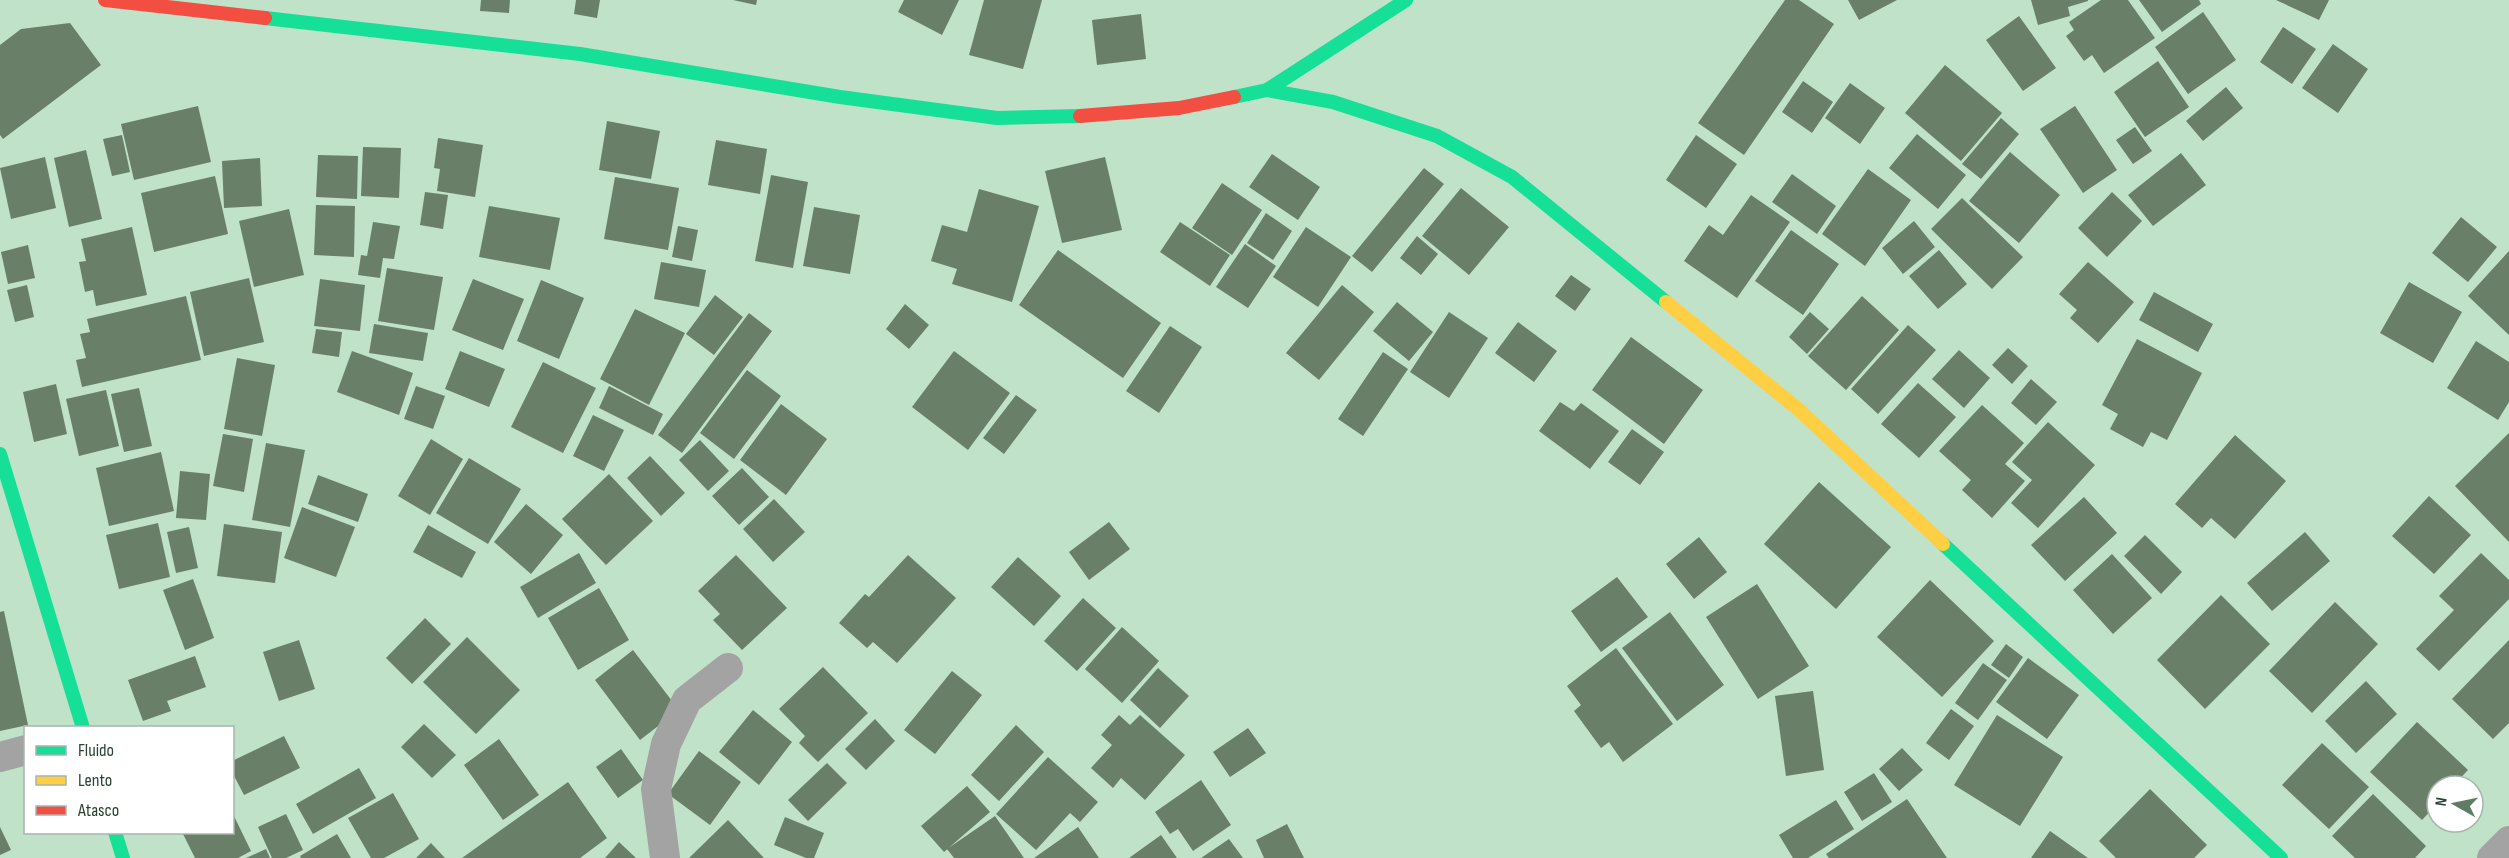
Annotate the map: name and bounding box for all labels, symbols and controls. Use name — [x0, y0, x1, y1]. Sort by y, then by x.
legend — [24, 726, 234, 834]
text: Fluido — [78, 740, 114, 761]
text: Lento — [78, 770, 112, 791]
north arrow — [2425, 774, 2485, 834]
text: N — [2432, 796, 2452, 808]
text: Atasco — [77, 800, 119, 821]

